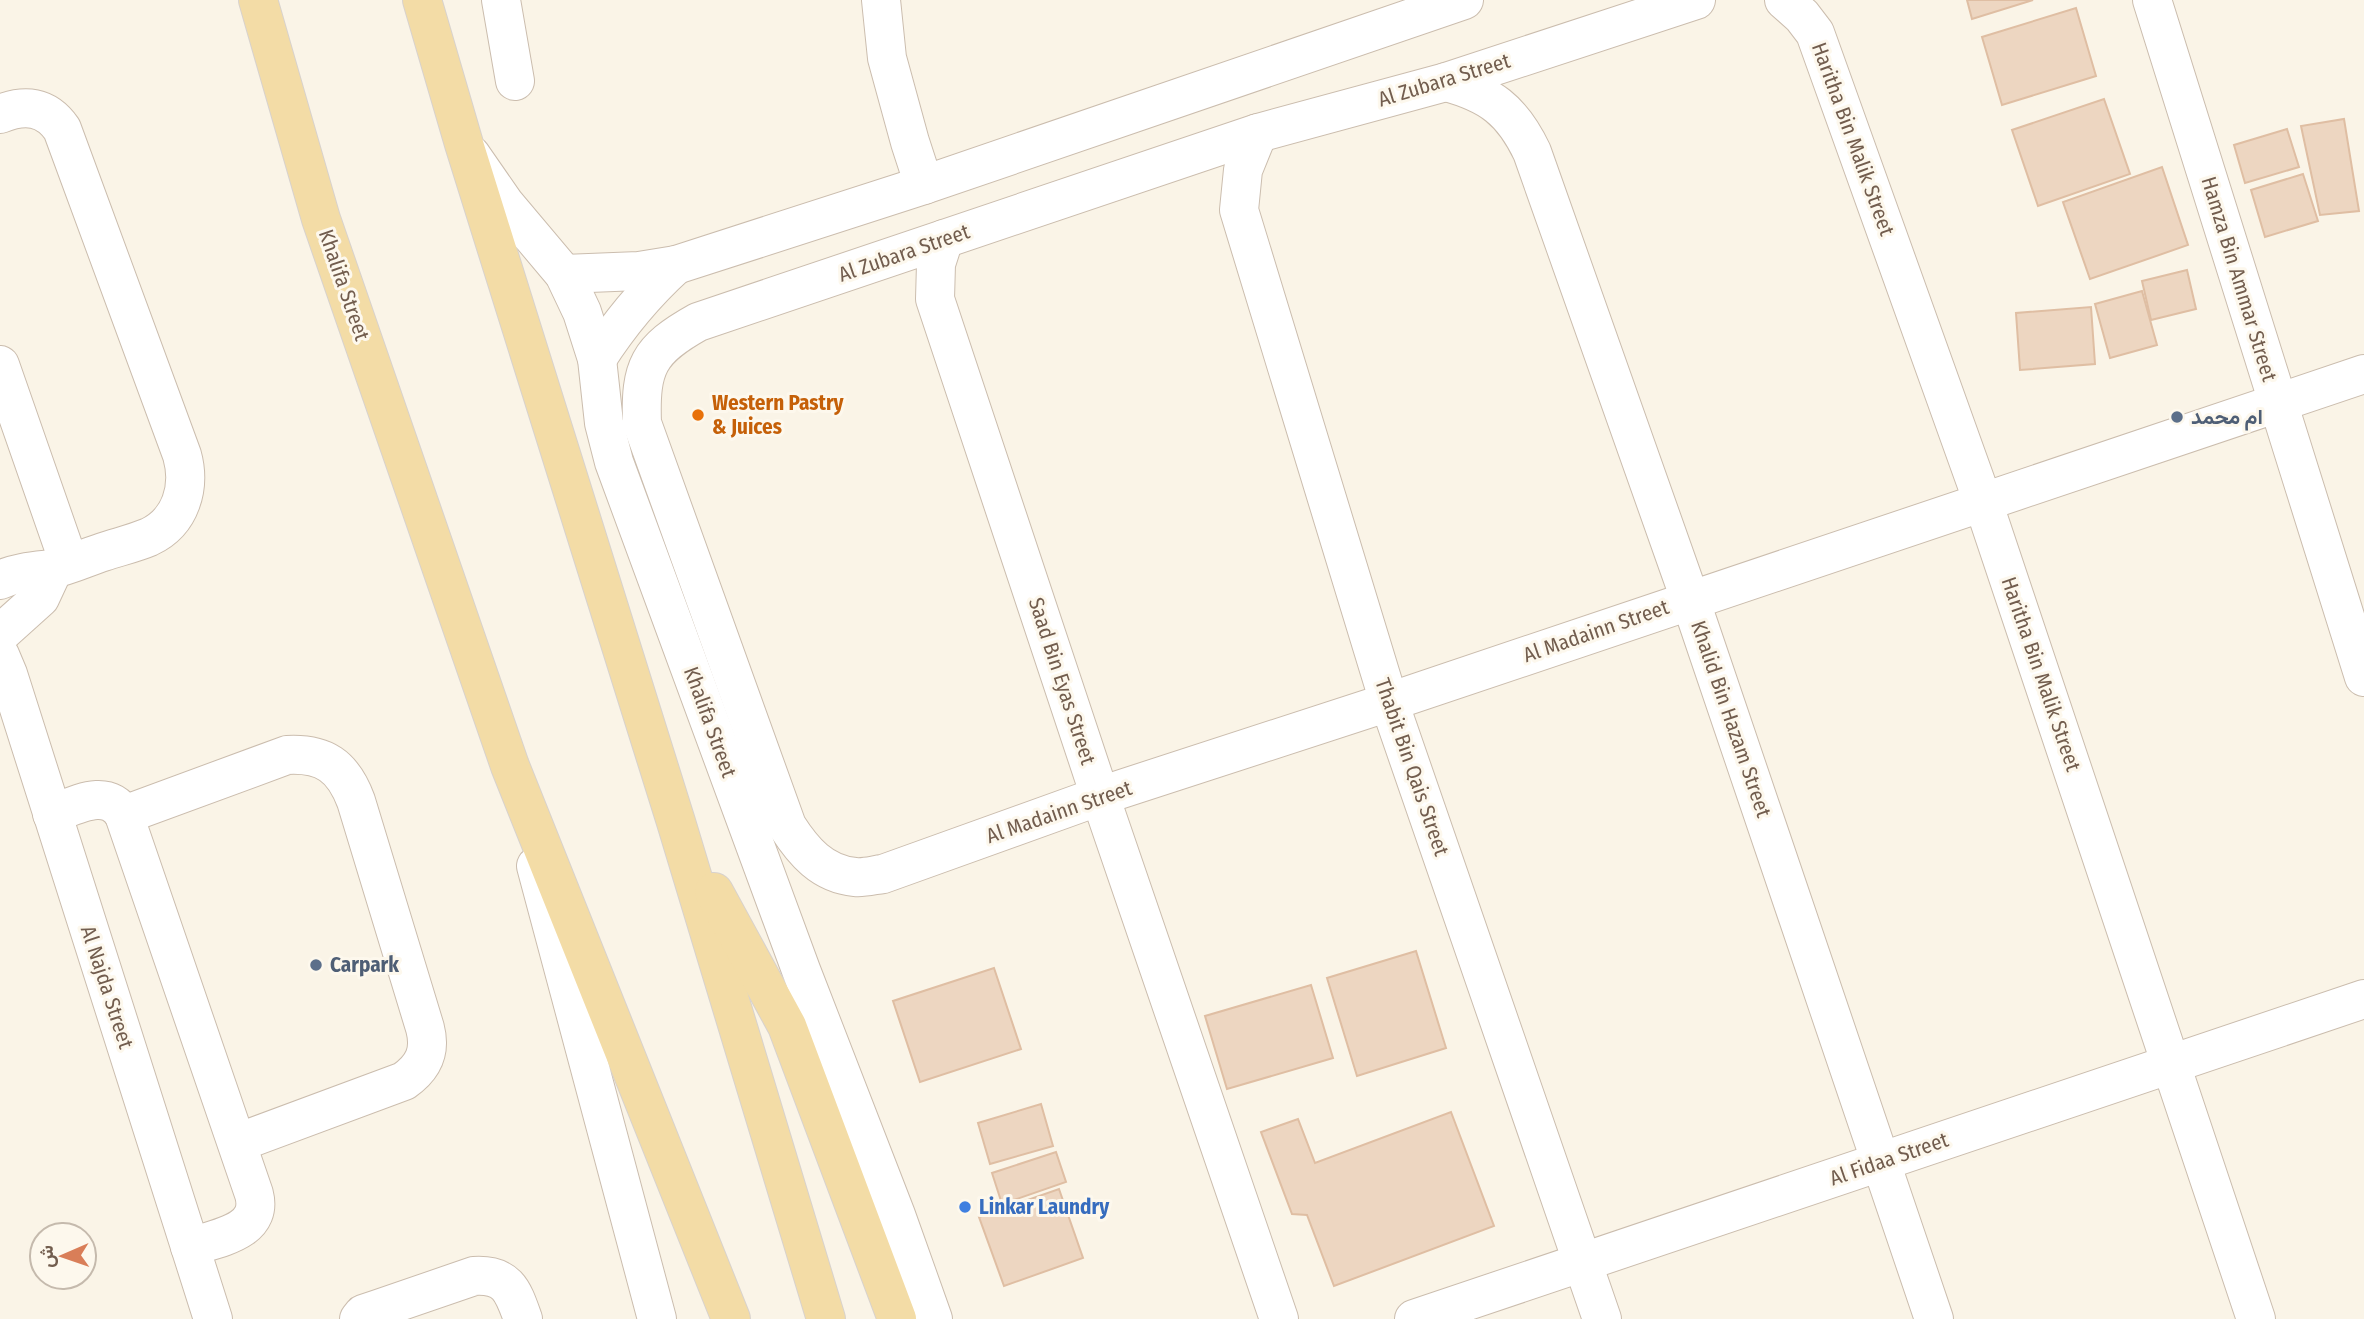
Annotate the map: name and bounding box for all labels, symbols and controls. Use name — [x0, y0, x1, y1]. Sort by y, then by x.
street label: Haritha Bin Malik Street — [1806, 39, 1900, 239]
street label: Al Zubara Street — [1375, 48, 1513, 112]
street label: Hamza Bin Ammar Street — [2195, 173, 2283, 385]
street label: Al Zubara Street — [835, 218, 973, 288]
street label: Khalifa Street — [313, 226, 375, 344]
place label: Western Pastry & Juices — [712, 390, 845, 440]
place label: ام محمد — [2191, 404, 2263, 431]
marker: Western Pastry & Juices — [690, 407, 706, 423]
marker: ام محمد — [2169, 409, 2185, 425]
street label: Haritha Bin Malik Street — [1996, 573, 2087, 775]
street label: Saad Bin Eyas Street — [1023, 594, 1101, 768]
street label: Al Madainn Street — [1520, 594, 1672, 668]
street label: Khalid Bin Hazam Street — [1685, 617, 1777, 821]
street label: Khalifa Street — [678, 663, 742, 781]
street label: Thabit Bin Qais Street — [1369, 675, 1455, 859]
street label: Al Madainn Street — [983, 775, 1135, 849]
street label: Al Najda Street — [75, 922, 139, 1052]
place label: Carpark — [330, 952, 399, 978]
marker: Carpark — [308, 957, 324, 973]
street label: Al Fidaa Street — [1826, 1127, 1952, 1191]
place label: Linkar Laundry — [979, 1194, 1110, 1220]
marker: Linkar Laundry — [957, 1199, 973, 1215]
north arrow — [28, 1221, 98, 1291]
text: ش — [35, 1245, 58, 1268]

